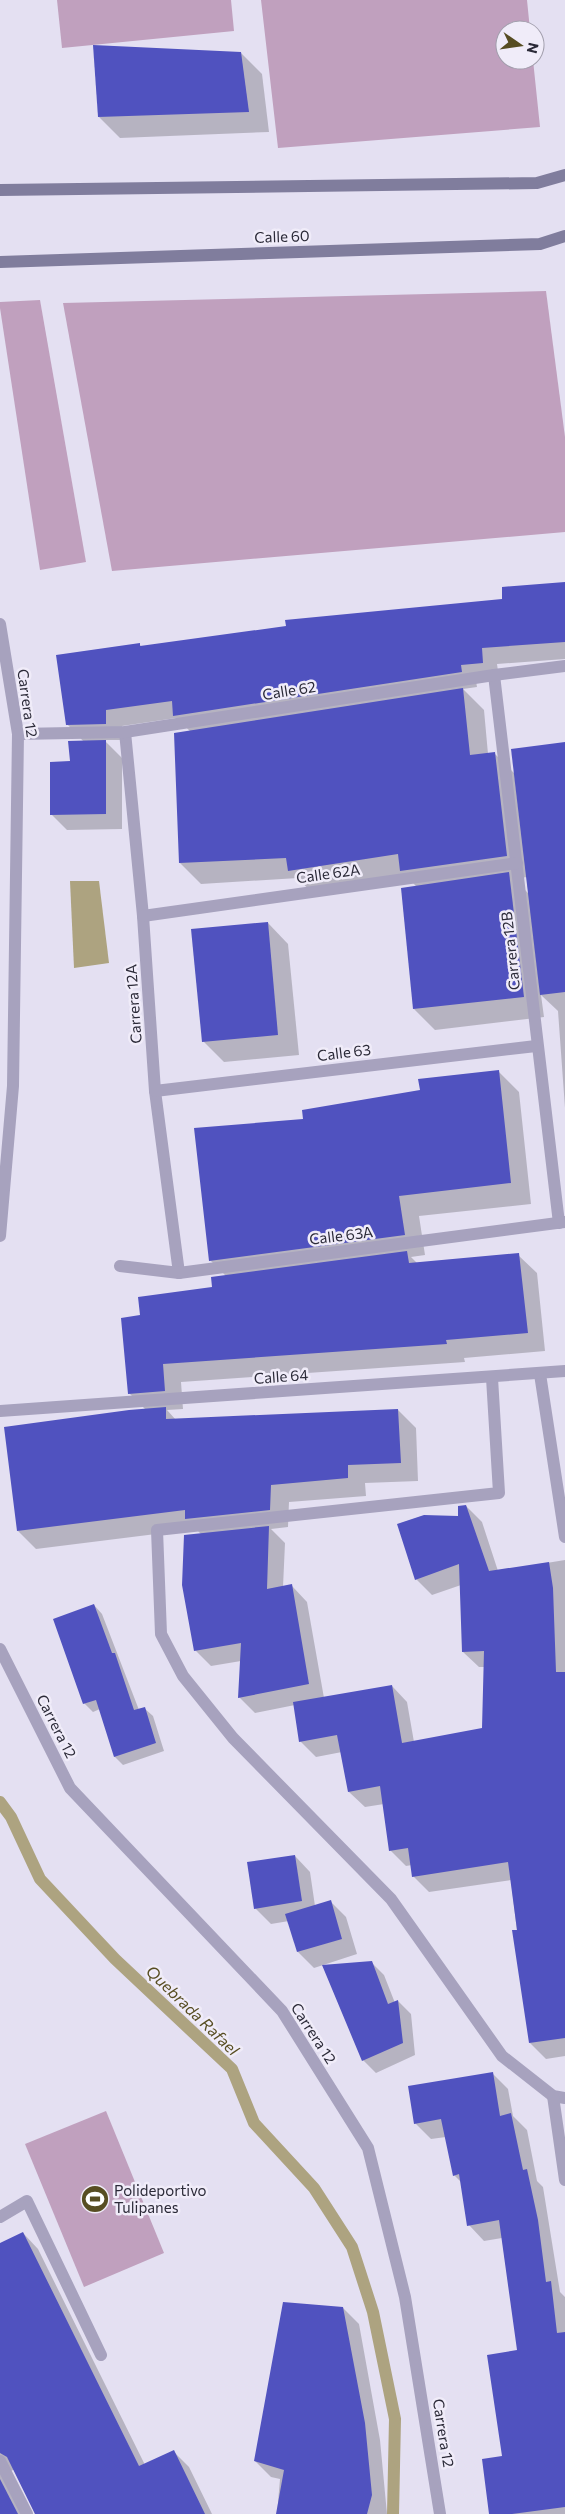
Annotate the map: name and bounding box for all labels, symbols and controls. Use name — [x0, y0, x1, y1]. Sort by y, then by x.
north arrow — [495, 20, 545, 70]
text: N — [524, 41, 543, 55]
street label: Calle 60 — [254, 226, 310, 246]
street label: Carrera 12 — [14, 668, 42, 738]
street label: Calle 62 — [261, 677, 317, 703]
street label: Calle 62A — [295, 860, 361, 886]
street label: Carrera 12B — [497, 911, 523, 991]
street label: Carrera 12A — [121, 964, 145, 1044]
street label: Calle 63 — [316, 1040, 372, 1064]
street label: Calle 63A — [308, 1222, 374, 1248]
street label: Calle 64 — [253, 1365, 309, 1387]
street label: Carrera 12 — [33, 1691, 81, 1761]
water label: Quebrada Rafael — [143, 1961, 244, 2060]
street label: Carrera 12 — [288, 1999, 340, 2067]
place label: Polideportivo Tulipanes — [114, 2181, 207, 2216]
sports icon: Polideportivo Tulipanes — [80, 2184, 110, 2214]
street label: Carrera 12 — [430, 2397, 458, 2469]

